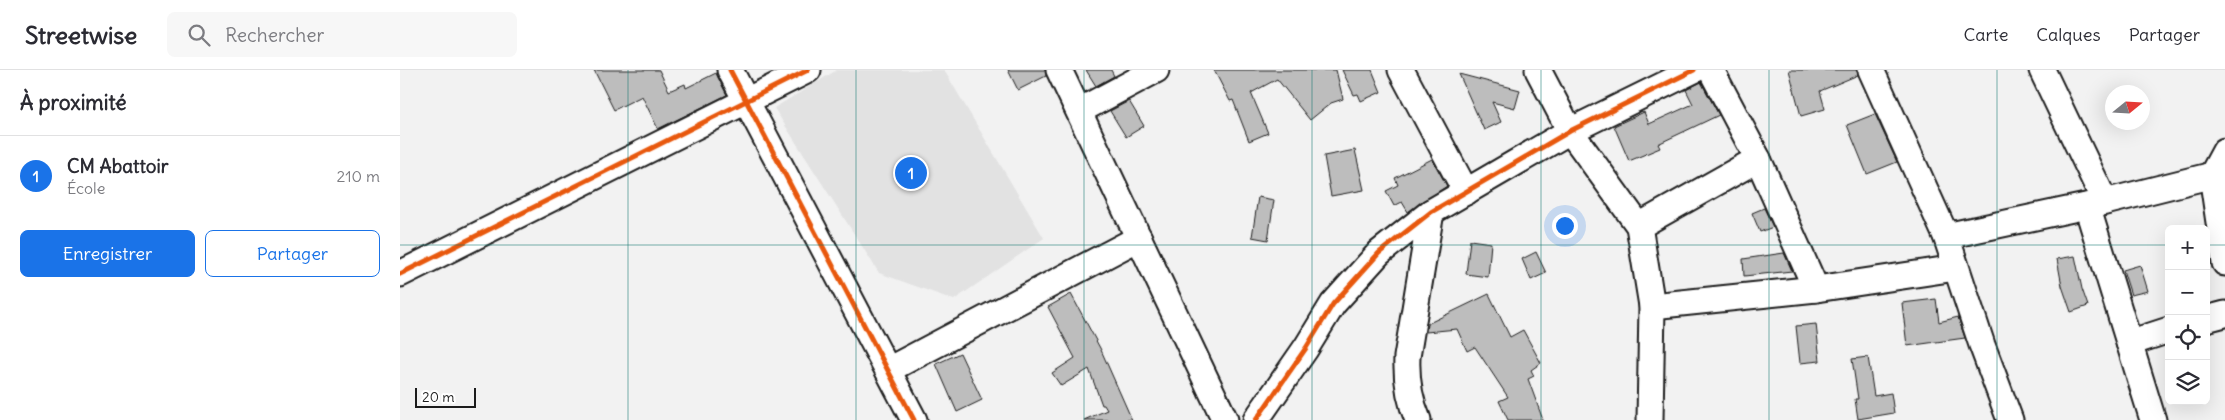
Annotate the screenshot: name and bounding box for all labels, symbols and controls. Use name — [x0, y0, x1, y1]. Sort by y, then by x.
search box — [167, 12, 517, 57]
text: Streetwise — [25, 20, 137, 50]
icon: search — [185, 21, 213, 49]
text: Rechercher — [225, 23, 324, 47]
text: Carte — [1963, 23, 2008, 46]
text: Calques — [2036, 23, 2101, 46]
text: Partager — [2129, 23, 2200, 46]
north arrow — [2105, 85, 2150, 130]
text: À proximité — [20, 89, 127, 116]
text: CM Abattoir — [67, 154, 168, 178]
pin: 1 — [895, 154, 927, 192]
text: 1 — [33, 166, 39, 186]
text: 210 m — [337, 166, 380, 186]
text: École — [67, 178, 105, 198]
your location — [1552, 213, 1578, 239]
map controls — [2165, 225, 2210, 405]
button: + — [2165, 225, 2210, 270]
button: Enregistrer — [20, 230, 195, 277]
button: Partager — [205, 230, 380, 277]
button: − — [2165, 270, 2210, 315]
button: locate — [2165, 315, 2210, 360]
button: layers — [2165, 360, 2210, 405]
scale bar — [415, 385, 476, 408]
text: 20 m — [422, 388, 455, 406]

